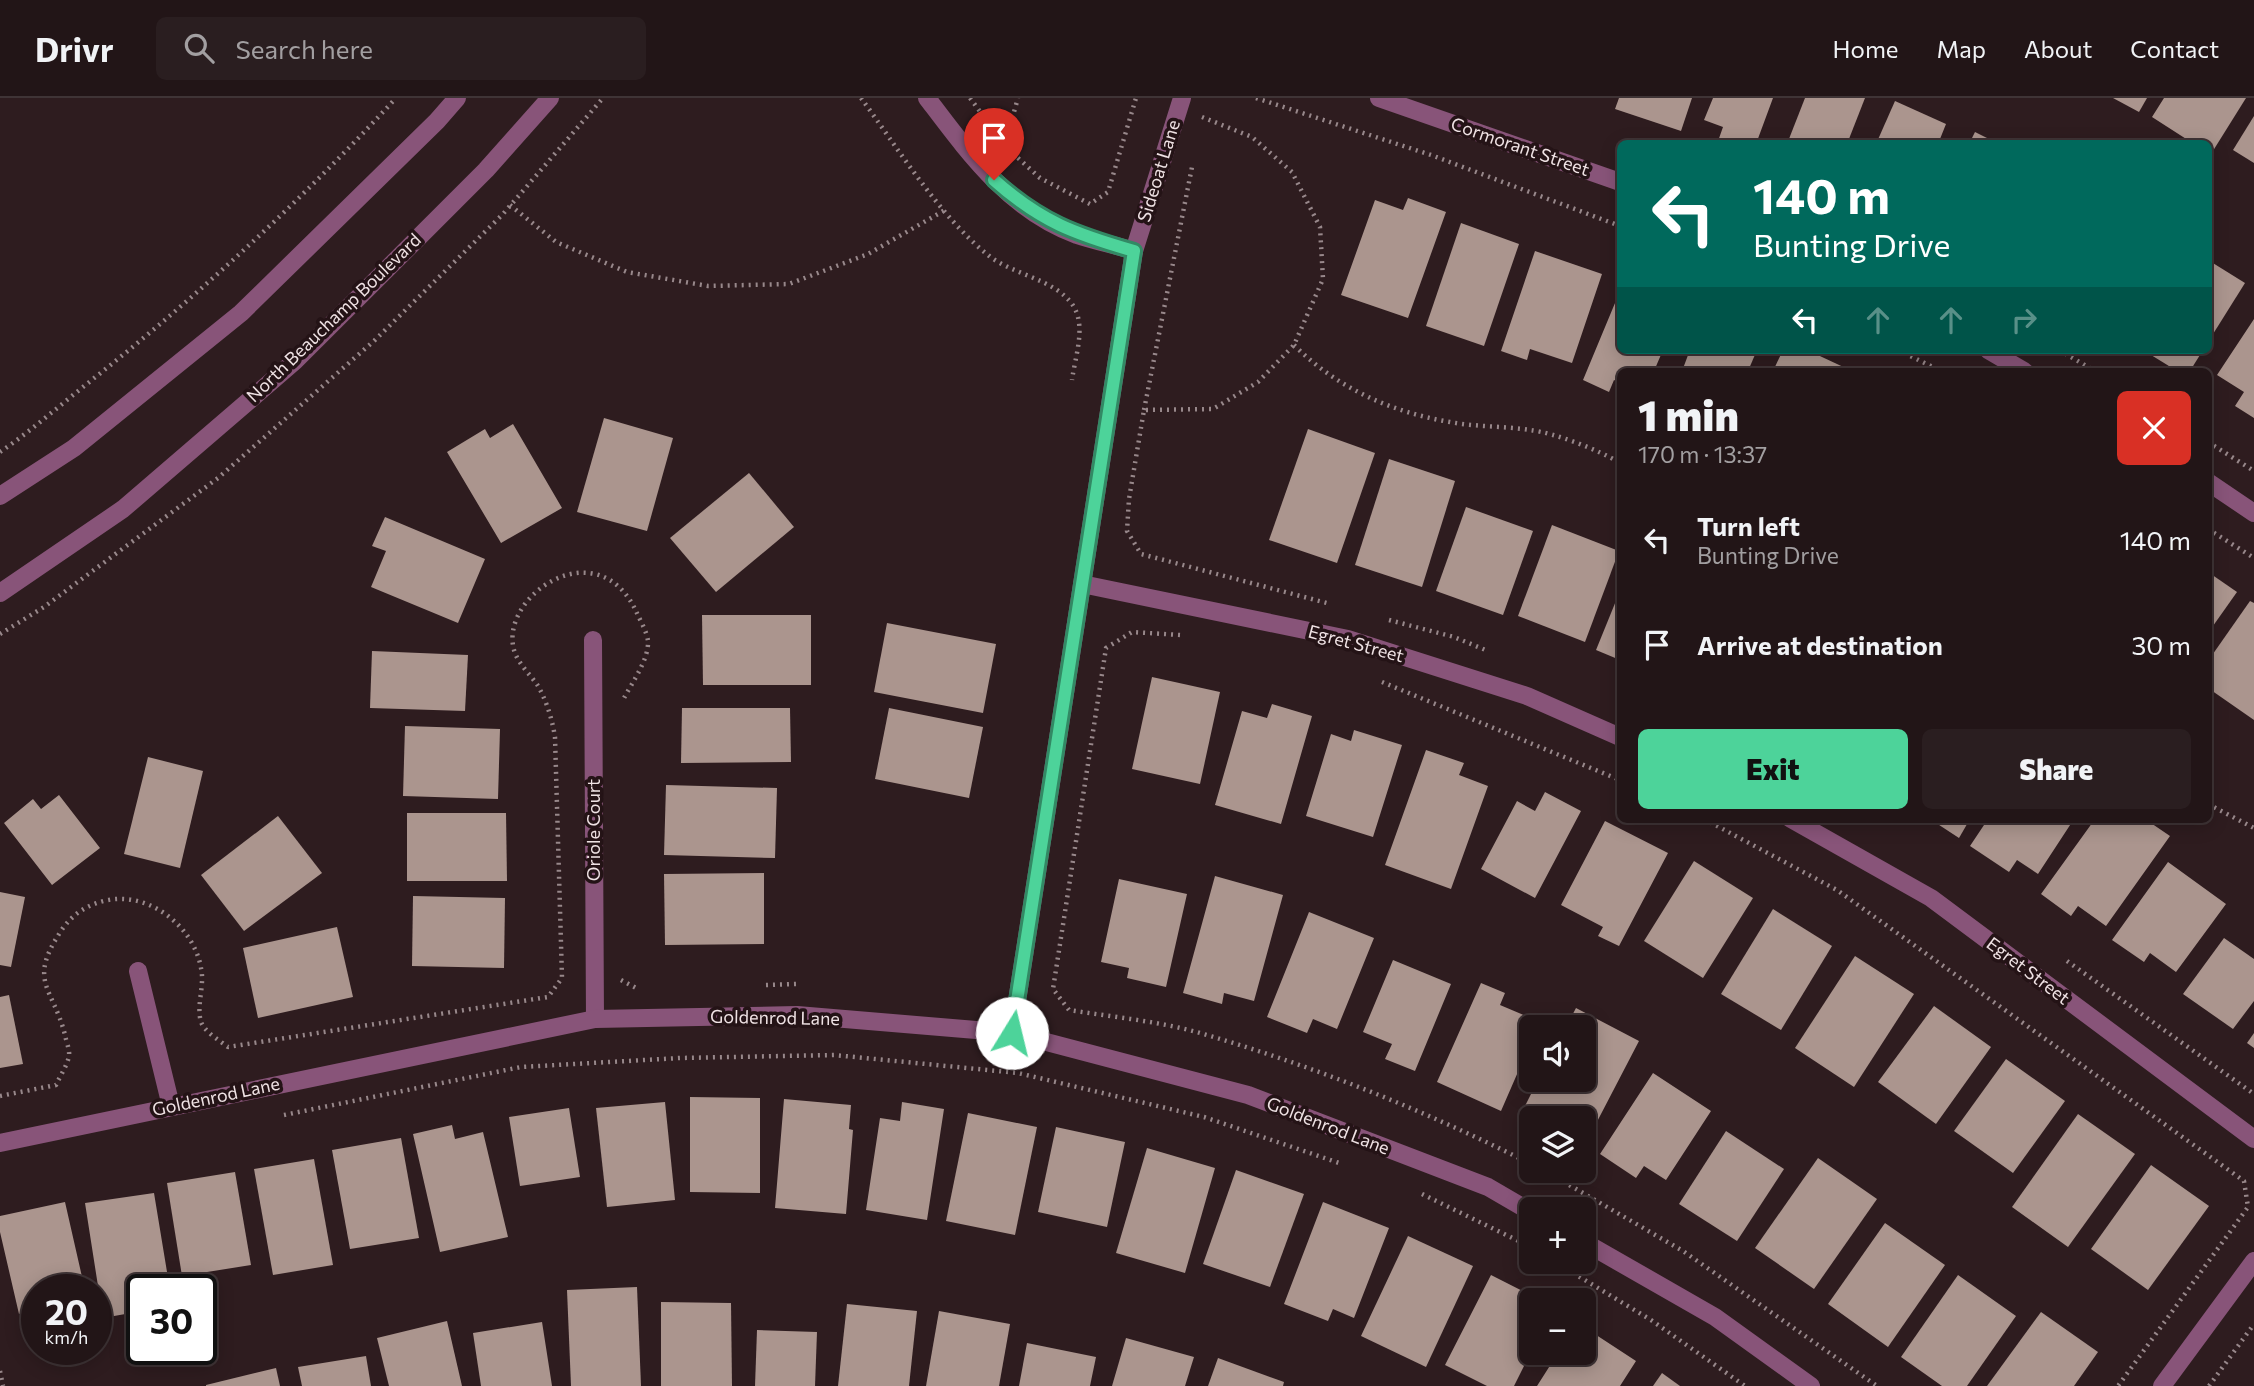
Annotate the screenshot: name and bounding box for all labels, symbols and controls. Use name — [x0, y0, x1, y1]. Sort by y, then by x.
search box — [156, 17, 646, 80]
text: Drivr — [35, 28, 114, 69]
icon: search — [180, 29, 218, 67]
text: Search here — [236, 33, 373, 64]
text: Home — [1833, 34, 1899, 63]
text: Map — [1937, 34, 1986, 63]
text: About — [2024, 34, 2092, 63]
text: Contact — [2130, 34, 2219, 63]
pin — [964, 108, 1024, 180]
street label: Cormorant Street — [1448, 112, 1593, 180]
street label: Sideoat Lane — [1132, 117, 1184, 224]
icon: arrive — [975, 119, 1013, 157]
text: 140 m — [1753, 164, 1890, 224]
icon: left — [1638, 168, 1729, 259]
text: Bunting Drive — [1753, 224, 1950, 264]
street label: North Beauchamp Boulevard — [242, 228, 425, 406]
icon: left — [1786, 301, 1824, 339]
icon: ahead — [1859, 301, 1897, 339]
icon: ahead — [1932, 301, 1970, 339]
icon: right — [2005, 301, 2043, 339]
text: 1 min — [1638, 388, 1739, 440]
button: close — [2117, 391, 2191, 465]
text: 170 m · 13:37 — [1638, 440, 1767, 468]
text: Turn left — [1697, 510, 1800, 541]
icon: left — [1638, 521, 1676, 559]
text: 140 m — [2120, 524, 2191, 555]
text: Bunting Drive — [1697, 541, 1839, 569]
street label: Egret Street — [1306, 620, 1407, 666]
icon: arrive — [1638, 626, 1676, 664]
text: Arrive at destination — [1697, 629, 1943, 660]
text: 30 m — [2132, 629, 2191, 660]
button: Exit — [1638, 729, 1908, 809]
button: Share — [1922, 729, 2191, 809]
street label: Oriole Court — [582, 779, 604, 881]
street label: Egret Street — [1983, 932, 2075, 1009]
position arrow — [975, 996, 1049, 1070]
street label: Goldenrod Lane — [710, 1005, 840, 1029]
map controls — [1519, 1015, 1596, 1365]
button: sound — [1519, 1015, 1596, 1092]
street label: Goldenrod Lane — [150, 1072, 282, 1120]
street label: Goldenrod Lane — [1264, 1092, 1393, 1159]
button: layers — [1519, 1106, 1596, 1183]
button: + — [1519, 1197, 1596, 1274]
speed limit sign: 30 — [126, 1274, 217, 1365]
button: − — [1519, 1288, 1596, 1365]
text: 20 — [45, 1289, 88, 1332]
text: km/h — [45, 1326, 88, 1348]

